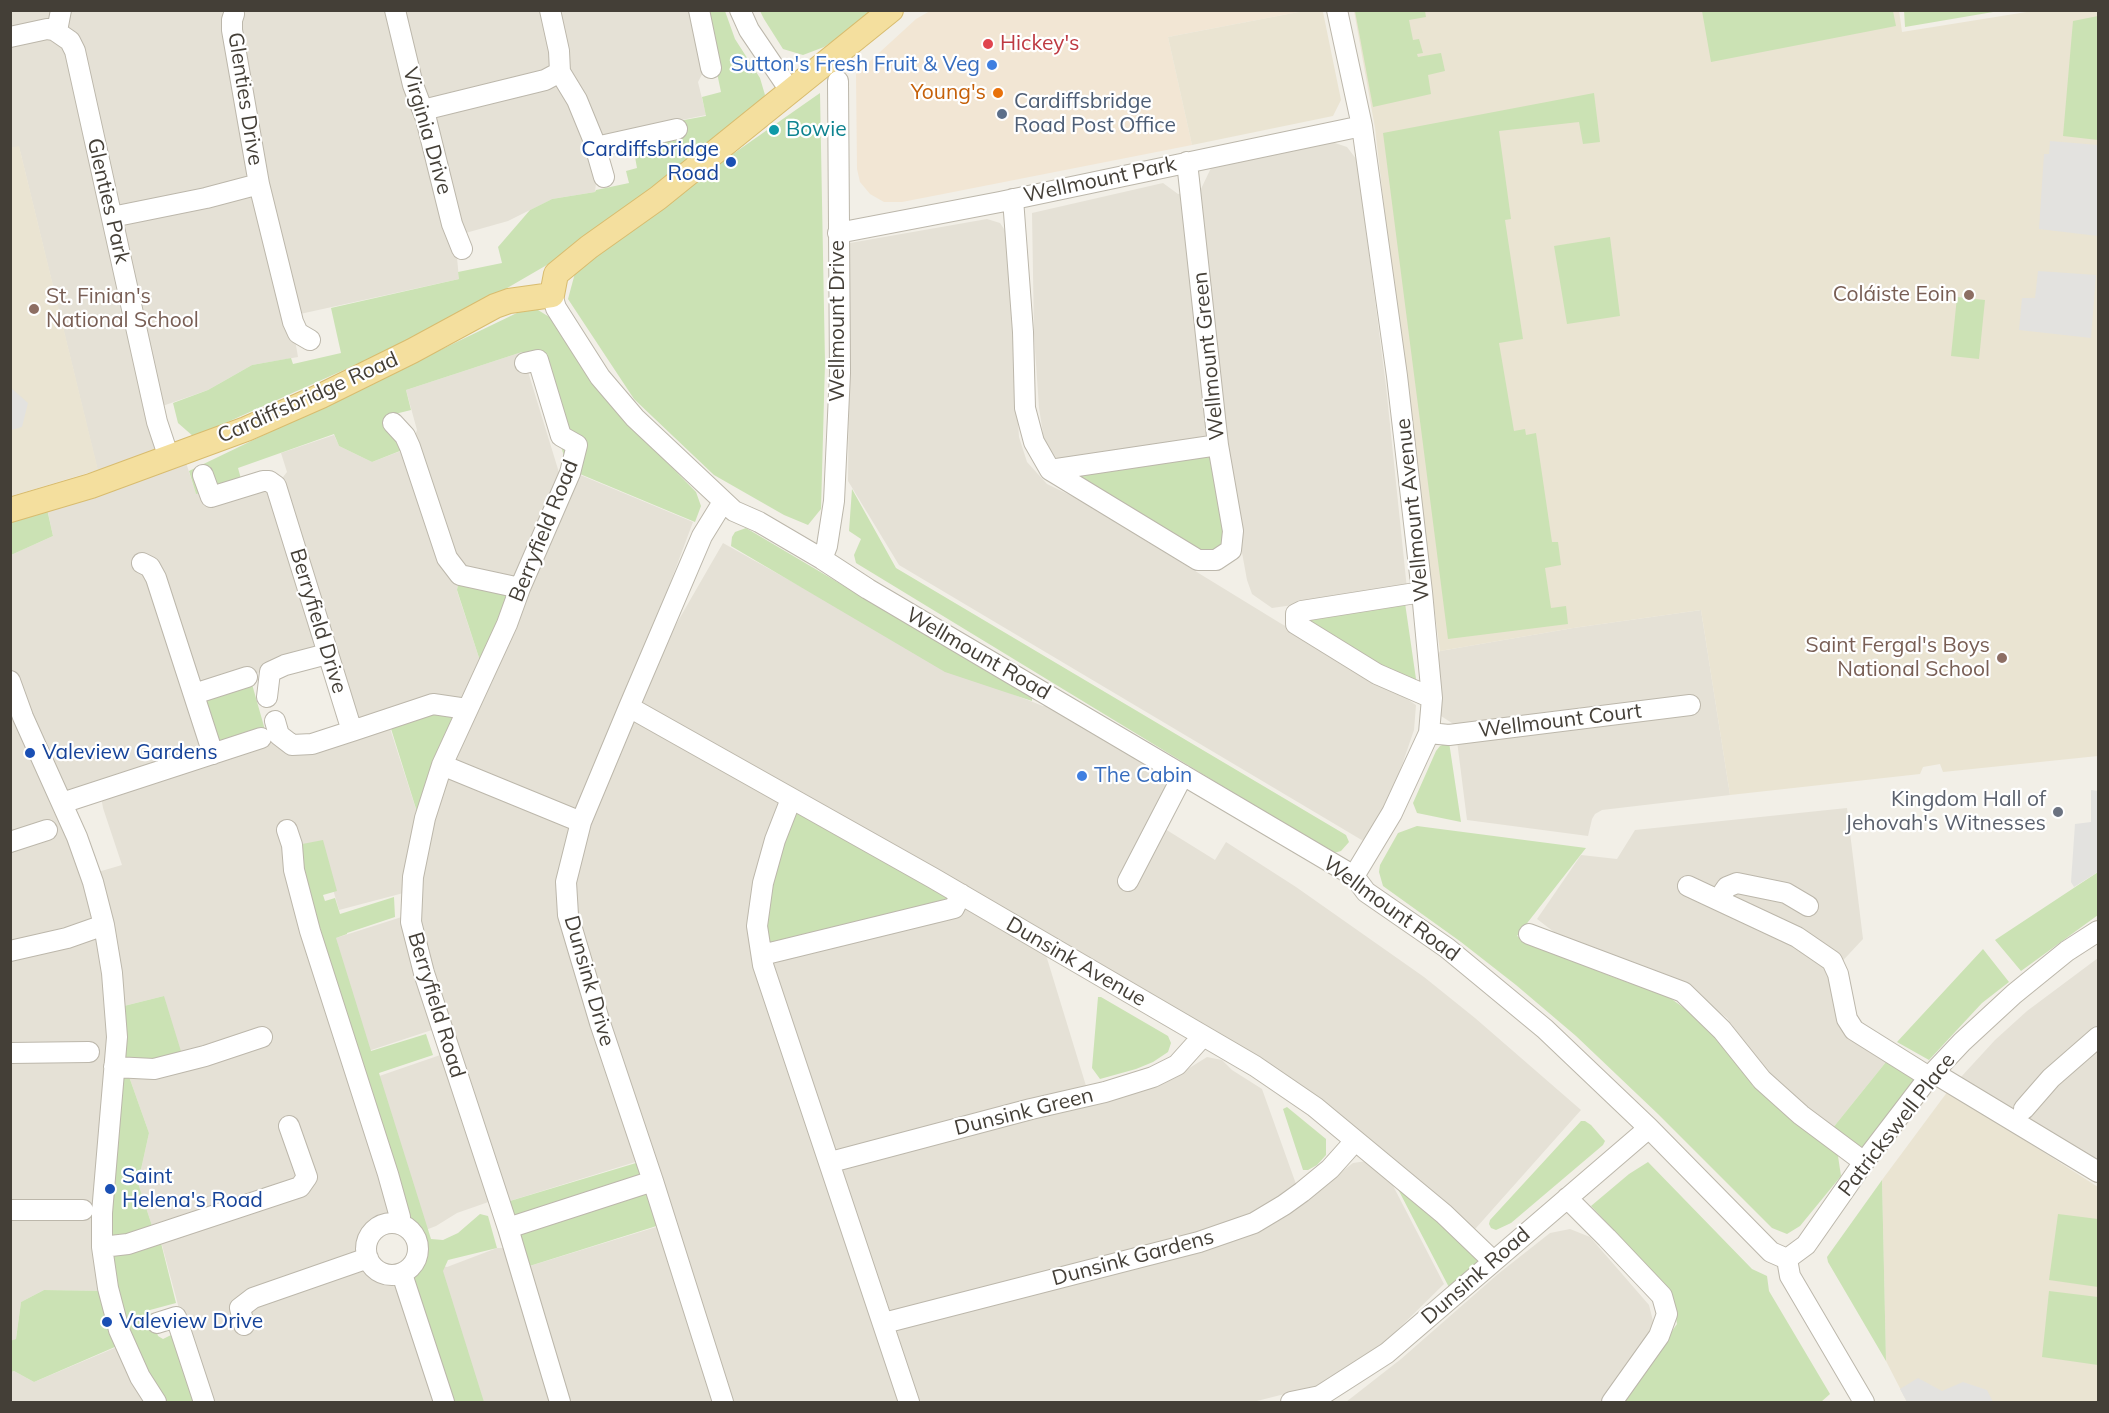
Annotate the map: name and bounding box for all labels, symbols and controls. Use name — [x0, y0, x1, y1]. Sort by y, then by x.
street label: Glenties Drive — [222, 31, 268, 167]
place label: Hickey's — [1000, 31, 1080, 57]
marker: Hickey's — [981, 37, 995, 51]
place label: Sutton's Fresh Fruit & Veg — [731, 52, 980, 78]
marker: Sutton's Fresh Fruit & Veg — [985, 58, 999, 72]
street label: Virginia Drive — [397, 65, 457, 197]
place label: Young's — [911, 80, 986, 106]
marker: Young's — [991, 86, 1005, 100]
place label: Cardiffsbridge Road Post Office — [1014, 89, 1176, 139]
marker: Cardiffsbridge Road Post Office — [995, 107, 1009, 121]
place label: Bowie — [786, 117, 847, 143]
marker: Bowie — [767, 123, 781, 137]
street label: Glenties Park — [81, 136, 135, 266]
place label: Cardiffsbridge Road — [581, 137, 719, 187]
street label: Wellmount Park — [1021, 152, 1179, 208]
marker: Cardiffsbridge Road — [724, 155, 738, 169]
street label: Wellmount Drive — [825, 240, 851, 402]
street label: Wellmount Green — [1188, 271, 1230, 441]
place label: Coláiste Eoin — [1833, 282, 1957, 308]
place label: St. Finian's National School — [46, 284, 199, 334]
marker: Coláiste Eoin — [1962, 288, 1976, 302]
marker: St. Finian's National School — [27, 302, 41, 316]
street label: Cardiffsbridge Road — [214, 347, 402, 449]
street label: Wellmount Avenue — [1391, 417, 1435, 603]
street label: Berryfield Road — [504, 456, 584, 606]
street label: Berryfield Drive — [284, 546, 352, 696]
street label: Wellmount Road — [901, 602, 1055, 706]
place label: Saint Fergal's Boys National School — [1806, 633, 1990, 683]
marker: Saint Fergal's Boys National School — [1995, 651, 2009, 665]
street label: Wellmount Court — [1477, 698, 1643, 744]
place label: Valeview Gardens — [42, 740, 218, 766]
marker: Valeview Gardens — [23, 746, 37, 760]
place label: The Cabin — [1094, 763, 1192, 789]
marker: The Cabin — [1075, 769, 1089, 783]
place label: Kingdom Hall of Jehovah's Witnesses — [1845, 787, 2046, 837]
marker: Kingdom Hall of Jehovah's Witnesses — [2051, 805, 2065, 819]
street label: Wellmount Road — [1318, 851, 1464, 967]
street label: Dunsink Avenue — [1002, 912, 1150, 1012]
street label: Dunsink Drive — [558, 913, 620, 1049]
street label: Berryfield Road — [402, 929, 470, 1081]
street label: Patrickswell Place — [1833, 1048, 1961, 1202]
street label: Dunsink Green — [952, 1083, 1096, 1141]
place label: Saint Helena's Road — [122, 1164, 263, 1214]
marker: Saint Helena's Road — [103, 1182, 117, 1196]
street label: Dunsink Road — [1417, 1222, 1535, 1330]
street label: Dunsink Gardens — [1049, 1224, 1217, 1292]
place label: Valeview Drive — [119, 1309, 263, 1335]
marker: Valeview Drive — [100, 1315, 114, 1329]

